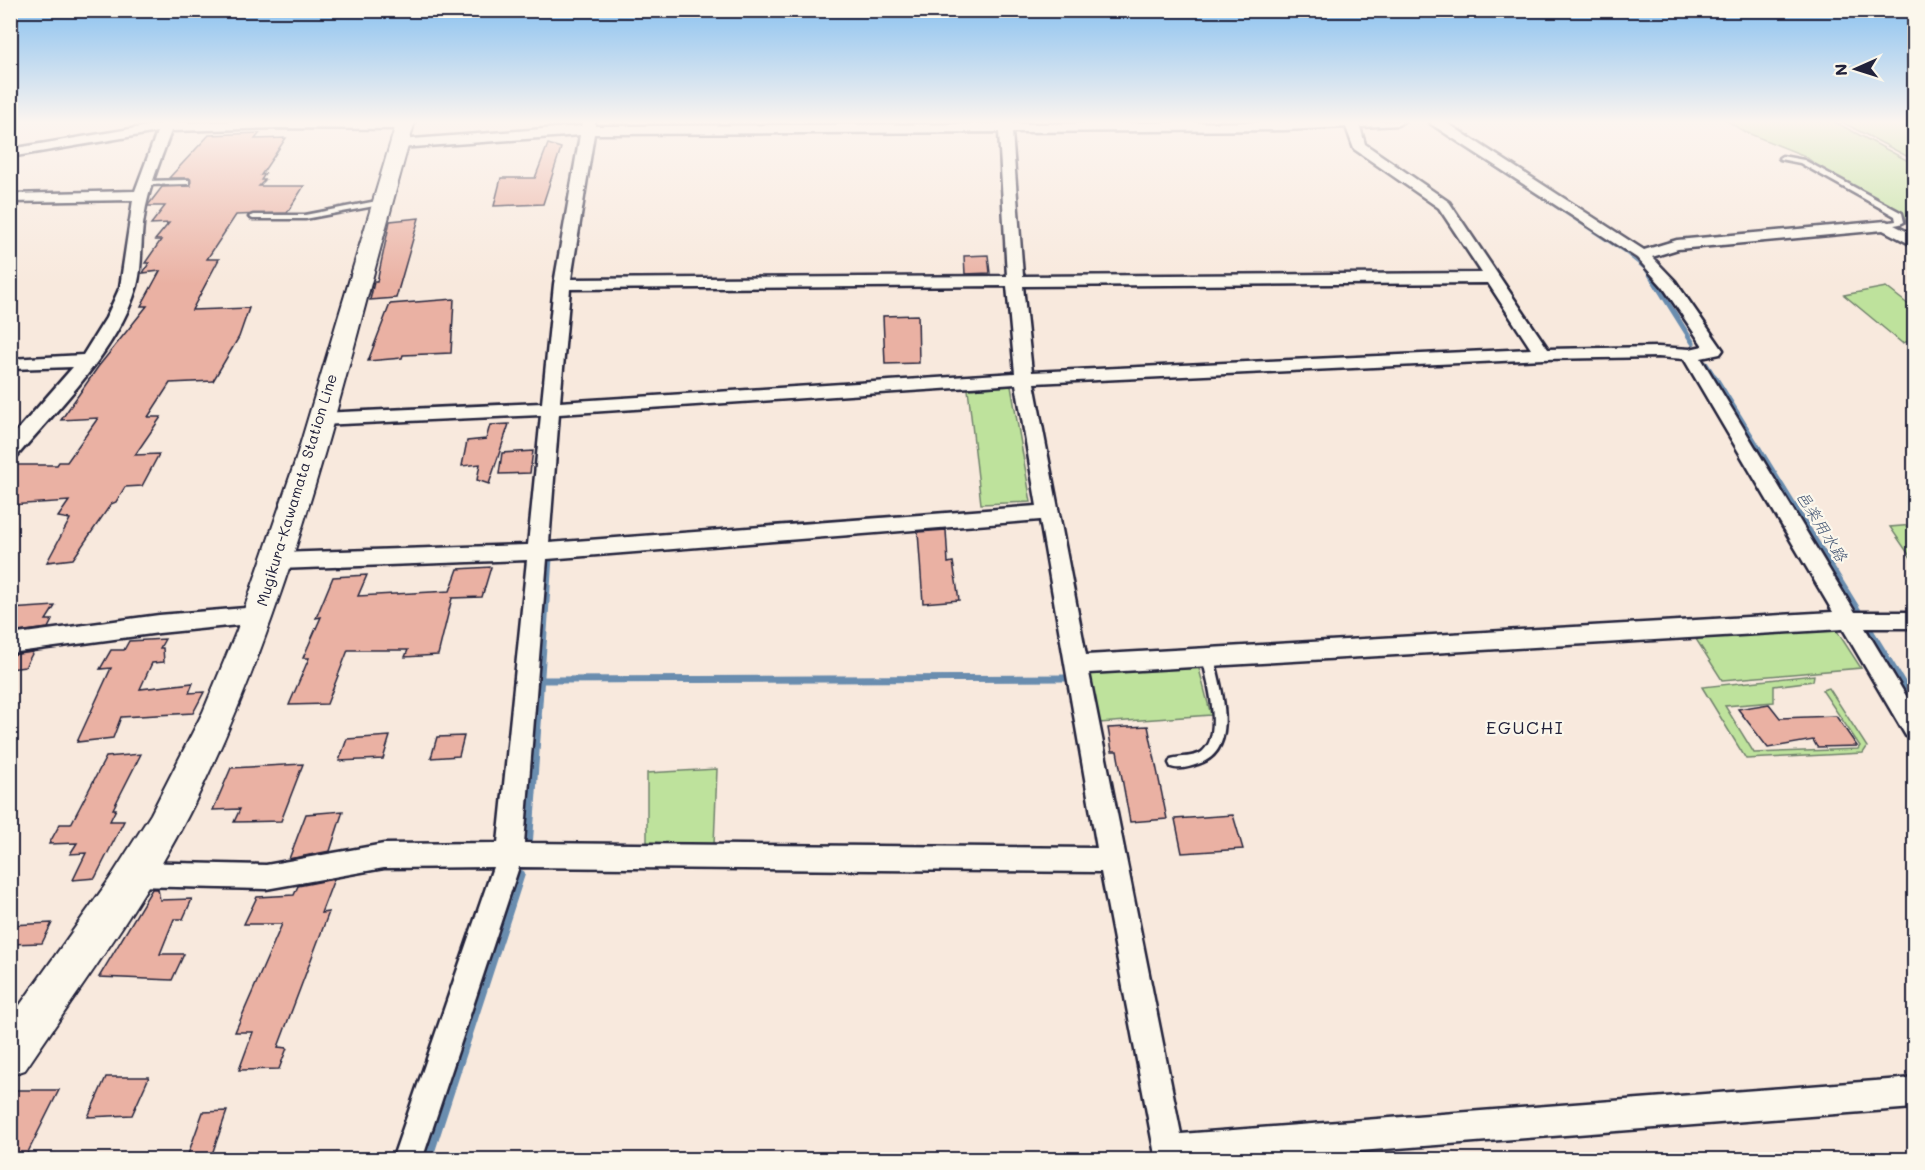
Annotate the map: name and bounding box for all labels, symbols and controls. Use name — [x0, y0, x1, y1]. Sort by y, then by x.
north arrow — [1826, 39, 1886, 99]
text: N — [1830, 63, 1851, 76]
street label: Mugikura-Kawamata Station Line — [251, 371, 341, 608]
water label: 邑楽用水路 — [1792, 486, 1853, 566]
district label: EGUCHI — [1486, 715, 1564, 739]

